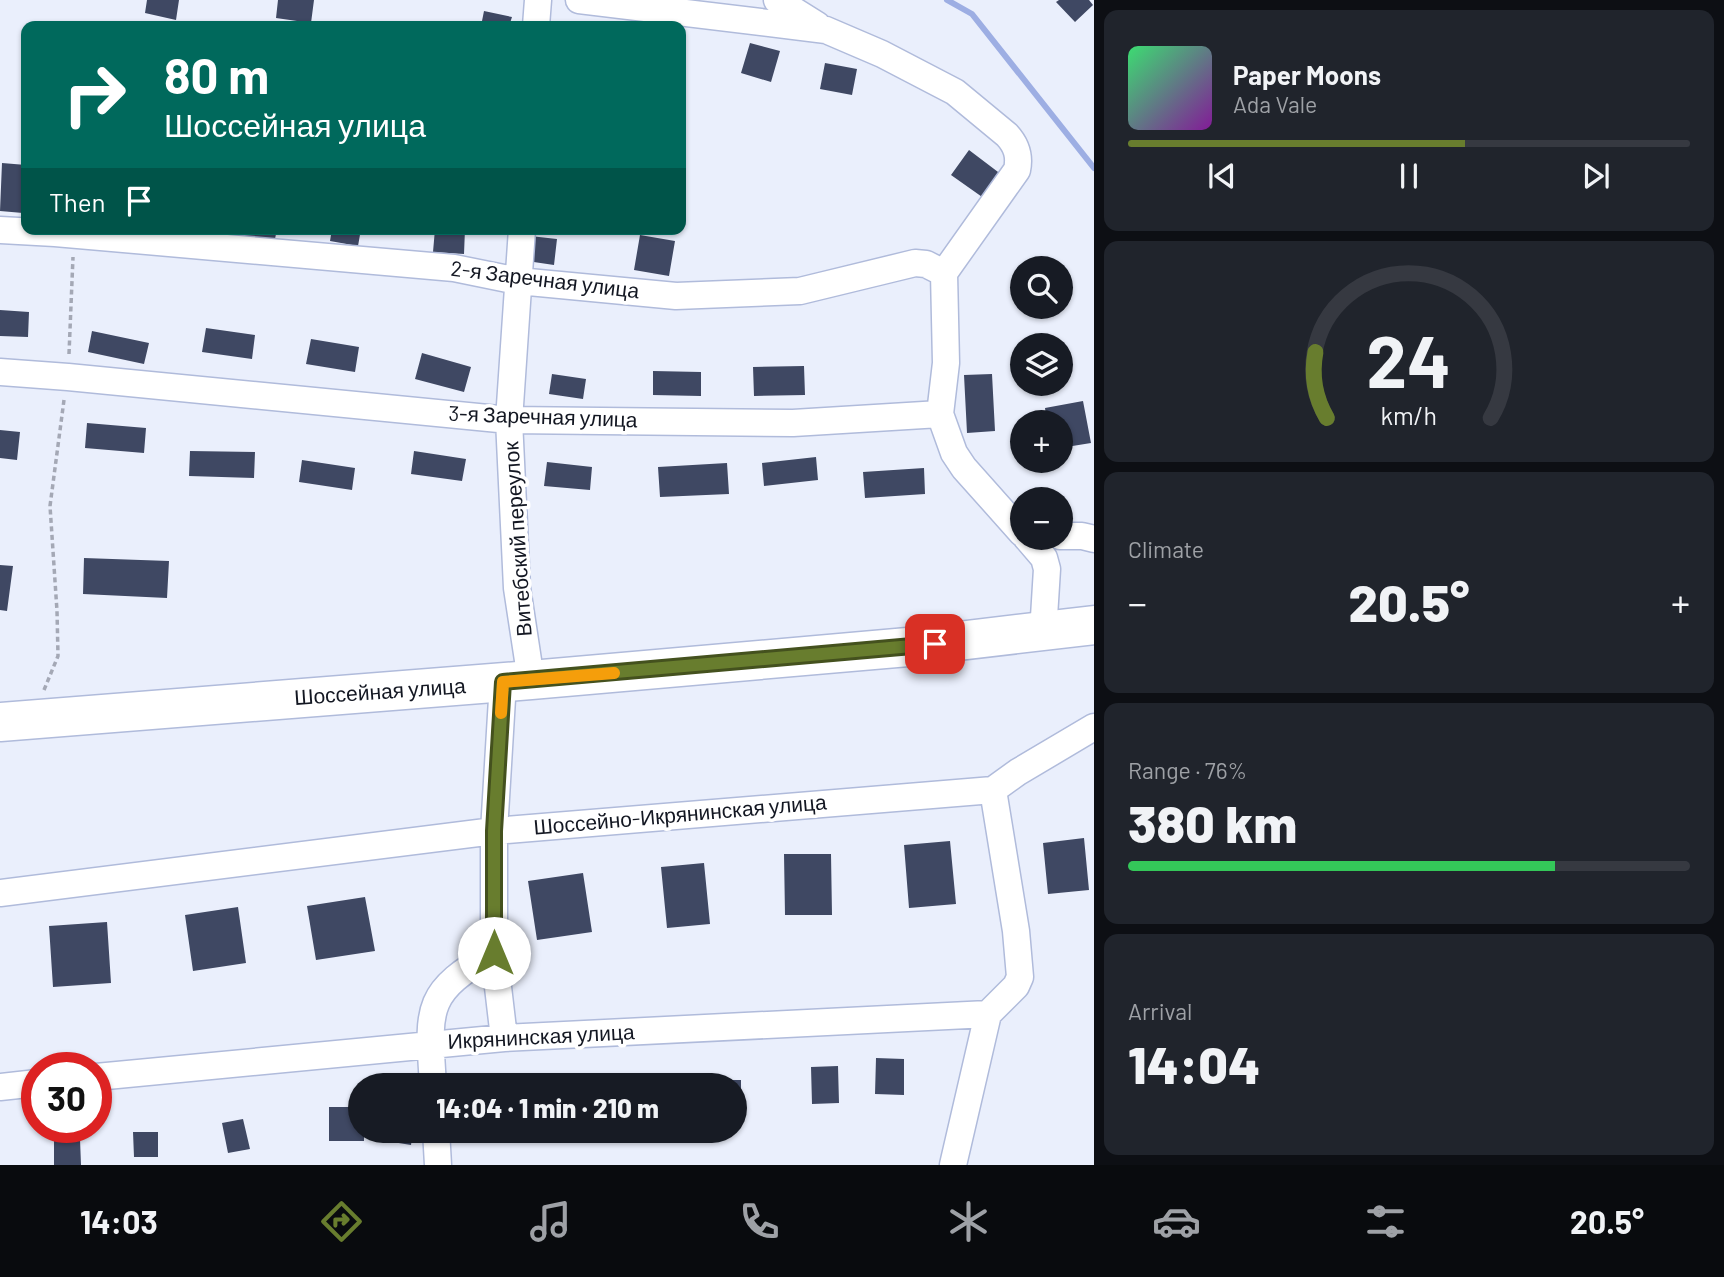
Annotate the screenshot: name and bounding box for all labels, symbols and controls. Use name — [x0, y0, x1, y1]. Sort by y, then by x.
text: 80 m — [164, 45, 269, 104]
icon: right — [49, 49, 140, 140]
text: Paper Moons — [1233, 59, 1381, 90]
text: Ada Vale — [1233, 90, 1317, 118]
text: Шоссейная улица — [164, 105, 426, 143]
icon: previous — [1203, 157, 1241, 195]
icon: pause — [1390, 157, 1428, 195]
icon: next — [1577, 157, 1615, 195]
icon: arrive — [120, 182, 158, 220]
text: Then — [49, 186, 106, 217]
street label: 2-я Заречная улица — [450, 255, 641, 303]
map controls — [1010, 256, 1073, 550]
button: search — [1010, 256, 1073, 319]
text: 24 — [1367, 315, 1451, 403]
button: layers — [1010, 333, 1073, 396]
text: km/h — [1381, 399, 1437, 429]
street label: 3-я Заречная улица — [448, 400, 638, 431]
button: + — [1010, 410, 1073, 473]
street label: Витебский переулок — [497, 440, 536, 637]
button: − — [1010, 487, 1073, 550]
text: Climate — [1128, 535, 1204, 563]
text: 20.5° — [1348, 570, 1470, 632]
text: − — [1128, 579, 1147, 625]
text: + — [1671, 579, 1690, 625]
pin — [905, 614, 965, 674]
icon: arrive — [916, 625, 954, 663]
street label: Шоссейная улица — [293, 672, 467, 709]
text: Range · 76% — [1128, 756, 1247, 784]
street label: Шоссейно-Икрянинская улица — [532, 788, 828, 839]
text: 380 km — [1128, 791, 1297, 853]
position arrow — [457, 916, 531, 990]
text: Arrival — [1128, 997, 1192, 1025]
street label: Икрянинская улица — [447, 1018, 635, 1053]
text: 14:04 — [1128, 1032, 1260, 1094]
speed limit sign: 30 — [21, 1052, 112, 1143]
text: 14:04 · 1 min · 210 m — [436, 1092, 659, 1123]
icon: directions — [317, 1197, 366, 1246]
icon: music — [526, 1197, 575, 1246]
icon: phone — [735, 1197, 784, 1246]
icon: climate — [944, 1197, 993, 1246]
icon: car — [1152, 1197, 1201, 1246]
icon: filters — [1361, 1197, 1410, 1246]
text: 14:03 — [80, 1202, 158, 1240]
text: 20.5° — [1570, 1202, 1644, 1240]

